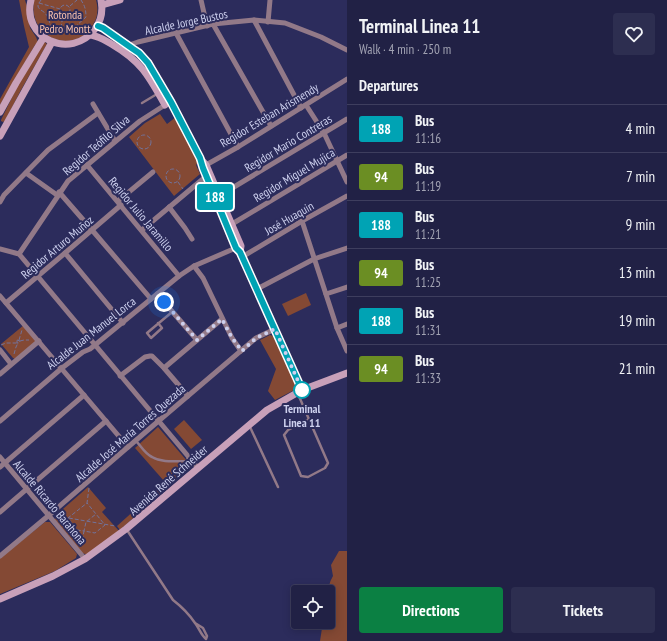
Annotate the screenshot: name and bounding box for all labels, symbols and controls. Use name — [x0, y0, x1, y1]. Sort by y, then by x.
street label: Alcalde Jorge Bustos — [143, 6, 229, 38]
park label: Rotonda Pedro Montt — [40, 7, 91, 36]
button: heart — [613, 13, 655, 55]
text: Terminal Linea 11 — [359, 14, 480, 38]
text: Walk · 4 min · 250 m — [359, 41, 451, 58]
text: Departures — [359, 76, 418, 95]
street label: Regidor Esteban Arismendy — [217, 79, 321, 150]
street label: Regidor Mario Contreras — [241, 111, 335, 175]
text: Bus — [415, 111, 434, 130]
street label: Regidor Teófilo Silva — [59, 112, 133, 178]
text: 4 min — [625, 119, 655, 138]
text: 188 — [371, 120, 391, 138]
text: 11:16 — [415, 130, 441, 147]
street label: Regidor Miguel Mujica — [251, 145, 338, 205]
text: Bus — [415, 159, 434, 178]
text: 7 min — [626, 167, 655, 186]
text: 94 — [374, 168, 388, 186]
street label: Regidor Julio Jaramillo — [106, 174, 176, 254]
text: 11:19 — [415, 178, 441, 195]
line badge: 188 — [192, 184, 238, 210]
text: 188 — [205, 188, 225, 206]
street label: José Huaquin — [261, 198, 316, 239]
text: Bus — [415, 207, 434, 226]
street label: Regidor Arturo Muñoz — [18, 212, 96, 282]
text: 9 min — [625, 215, 655, 234]
text: 188 — [371, 216, 391, 234]
text: 11:21 — [415, 226, 441, 243]
text: Bus — [415, 255, 434, 274]
text: 13 min — [619, 263, 655, 282]
text: 94 — [374, 264, 388, 282]
text: 11:25 — [415, 274, 441, 291]
your location — [154, 292, 174, 312]
street label: Alcalde Juan Manuel Lorca — [43, 293, 139, 372]
text: Bus — [415, 303, 434, 322]
text: 19 min — [619, 311, 655, 330]
text: 188 — [371, 312, 391, 330]
text: 11:31 — [415, 322, 441, 339]
text: Bus — [415, 351, 434, 370]
text: 21 min — [619, 359, 655, 378]
text: 94 — [374, 360, 388, 378]
text: 11:33 — [415, 370, 441, 387]
street label: Alcalde José María Torres Quezada — [72, 381, 188, 485]
marker: Terminal Linea 11 — [293, 381, 311, 399]
place label: Terminal Linea 11 — [283, 401, 321, 430]
street label: Avenida René Schneider — [126, 441, 211, 518]
street label: Alcalde Ricardo Barahona — [10, 457, 90, 547]
map controls — [291, 585, 335, 629]
button: locate — [291, 585, 335, 629]
button: Directions — [359, 587, 503, 633]
button: Tickets — [511, 587, 655, 633]

